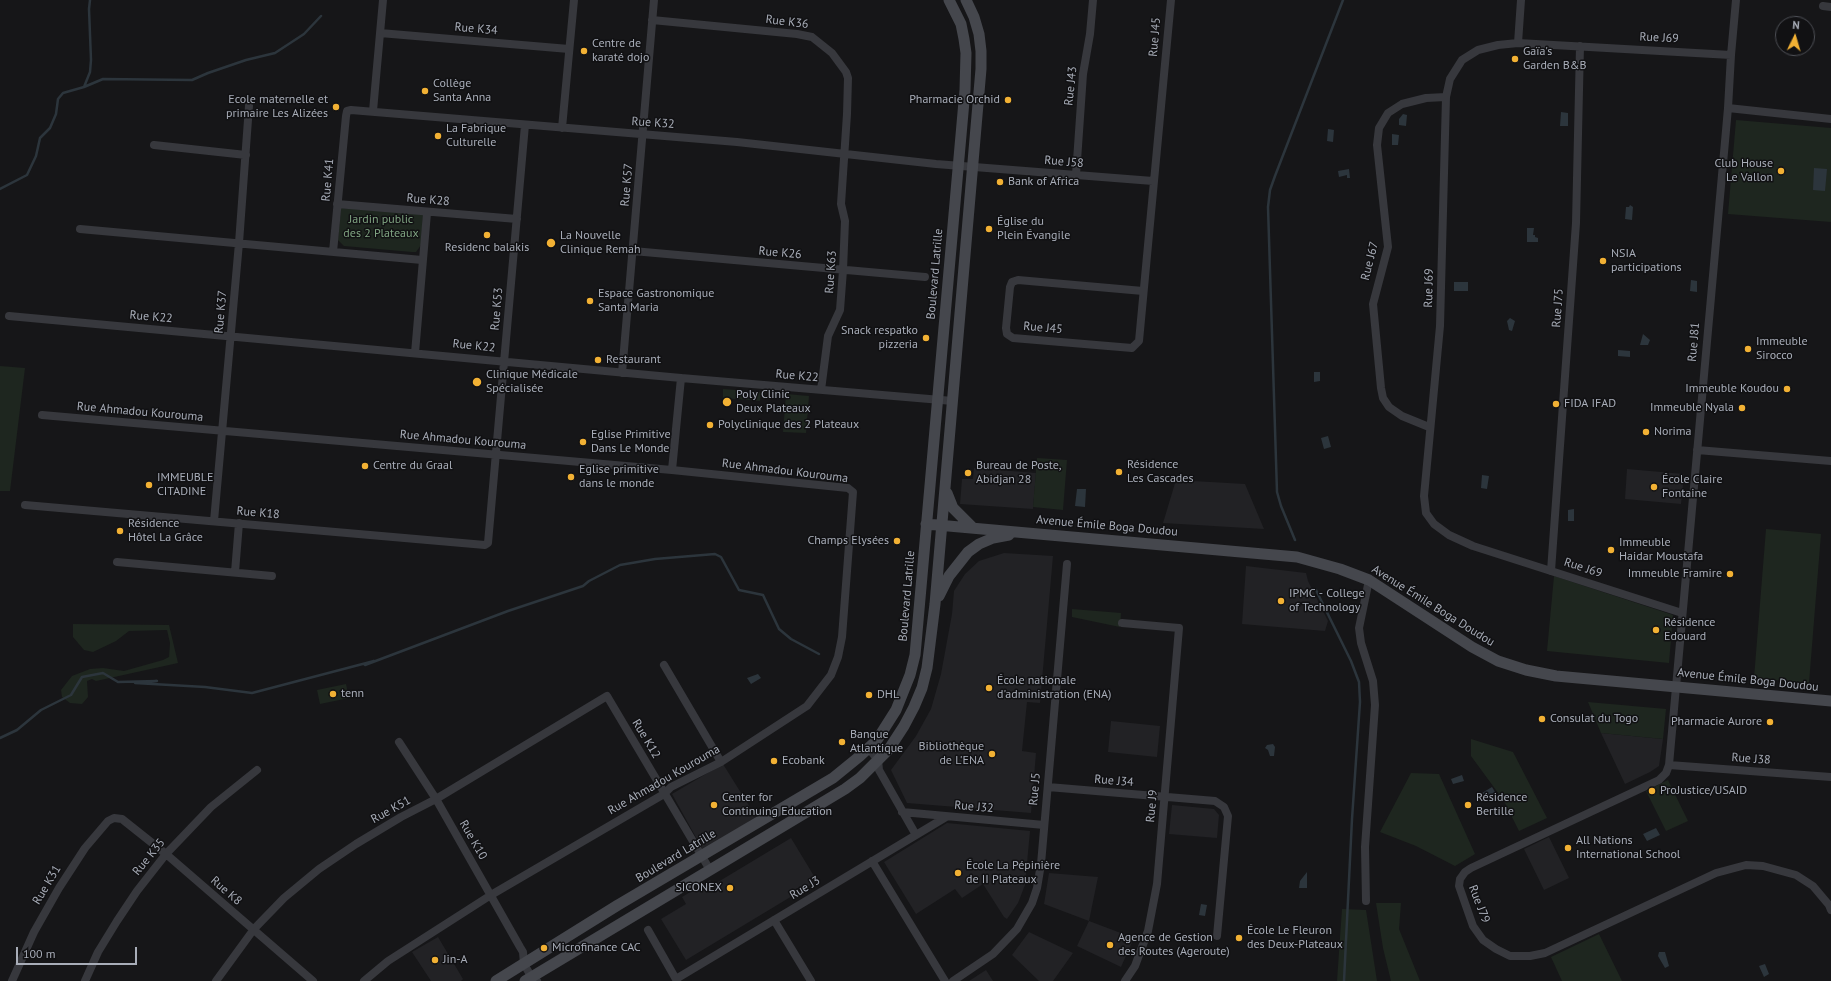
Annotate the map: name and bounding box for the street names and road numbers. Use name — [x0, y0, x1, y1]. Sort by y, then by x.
street label: Rue K36 — [765, 12, 809, 32]
street label: Rue J45 — [1146, 17, 1164, 57]
street label: Rue K34 — [454, 20, 498, 38]
street label: Rue J69 — [1639, 30, 1679, 46]
street label: Rue J43 — [1062, 66, 1080, 106]
street label: Rue K32 — [631, 114, 675, 132]
street label: Rue J58 — [1044, 153, 1084, 171]
street label: Rue K41 — [319, 158, 337, 202]
street label: Rue K57 — [618, 163, 636, 207]
street label: Rue K28 — [406, 191, 450, 209]
street label: Boulevard Latrille — [924, 228, 946, 320]
street label: Rue J67 — [1358, 240, 1382, 282]
street label: Rue K26 — [758, 244, 802, 262]
street label: Rue K63 — [822, 250, 840, 294]
street label: Rue J69 — [1421, 268, 1437, 308]
street label: Rue K53 — [488, 287, 506, 331]
street label: Rue J75 — [1549, 288, 1567, 328]
street label: Rue K37 — [212, 290, 230, 334]
street label: Rue K22 — [129, 308, 173, 326]
street label: Rue J45 — [1023, 319, 1063, 337]
street label: Rue J81 — [1685, 322, 1703, 362]
street label: Rue K22 — [452, 337, 496, 355]
street label: Rue K22 — [775, 367, 819, 385]
street label: Rue Ahmadou Kourouma — [76, 399, 204, 425]
street label: Rue Ahmadou Kourouma — [399, 427, 527, 453]
street label: Rue Ahmadou Kourouma — [721, 456, 849, 486]
street label: Rue K18 — [236, 504, 280, 522]
street label: Avenue Émile Boga Doudou — [1036, 513, 1178, 539]
street label: Boulevard Latrille — [896, 550, 918, 642]
street label: Rue J69 — [1562, 555, 1604, 581]
street label: Avenue Émile Boga Doudou — [1369, 562, 1497, 650]
street label: Avenue Émile Boga Doudou — [1677, 665, 1819, 695]
street label: Rue K12 — [629, 717, 663, 761]
street label: Rue Ahmadou Kourouma — [605, 742, 723, 818]
street label: Rue J38 — [1731, 750, 1771, 768]
street label: Rue J5 — [1026, 772, 1044, 806]
street label: Rue J34 — [1094, 772, 1134, 790]
street label: Rue J9 — [1143, 789, 1161, 823]
street label: Rue K51 — [369, 793, 413, 827]
street label: Rue J32 — [954, 798, 994, 816]
street label: Rue K10 — [456, 818, 490, 862]
street label: Boulevard Latrille — [633, 826, 719, 886]
street label: Rue K35 — [130, 836, 168, 878]
street label: Rue K31 — [30, 863, 64, 907]
street label: Rue J3 — [787, 873, 823, 903]
street label: Rue K8 — [207, 874, 245, 908]
street label: Rue J79 — [1465, 883, 1493, 925]

